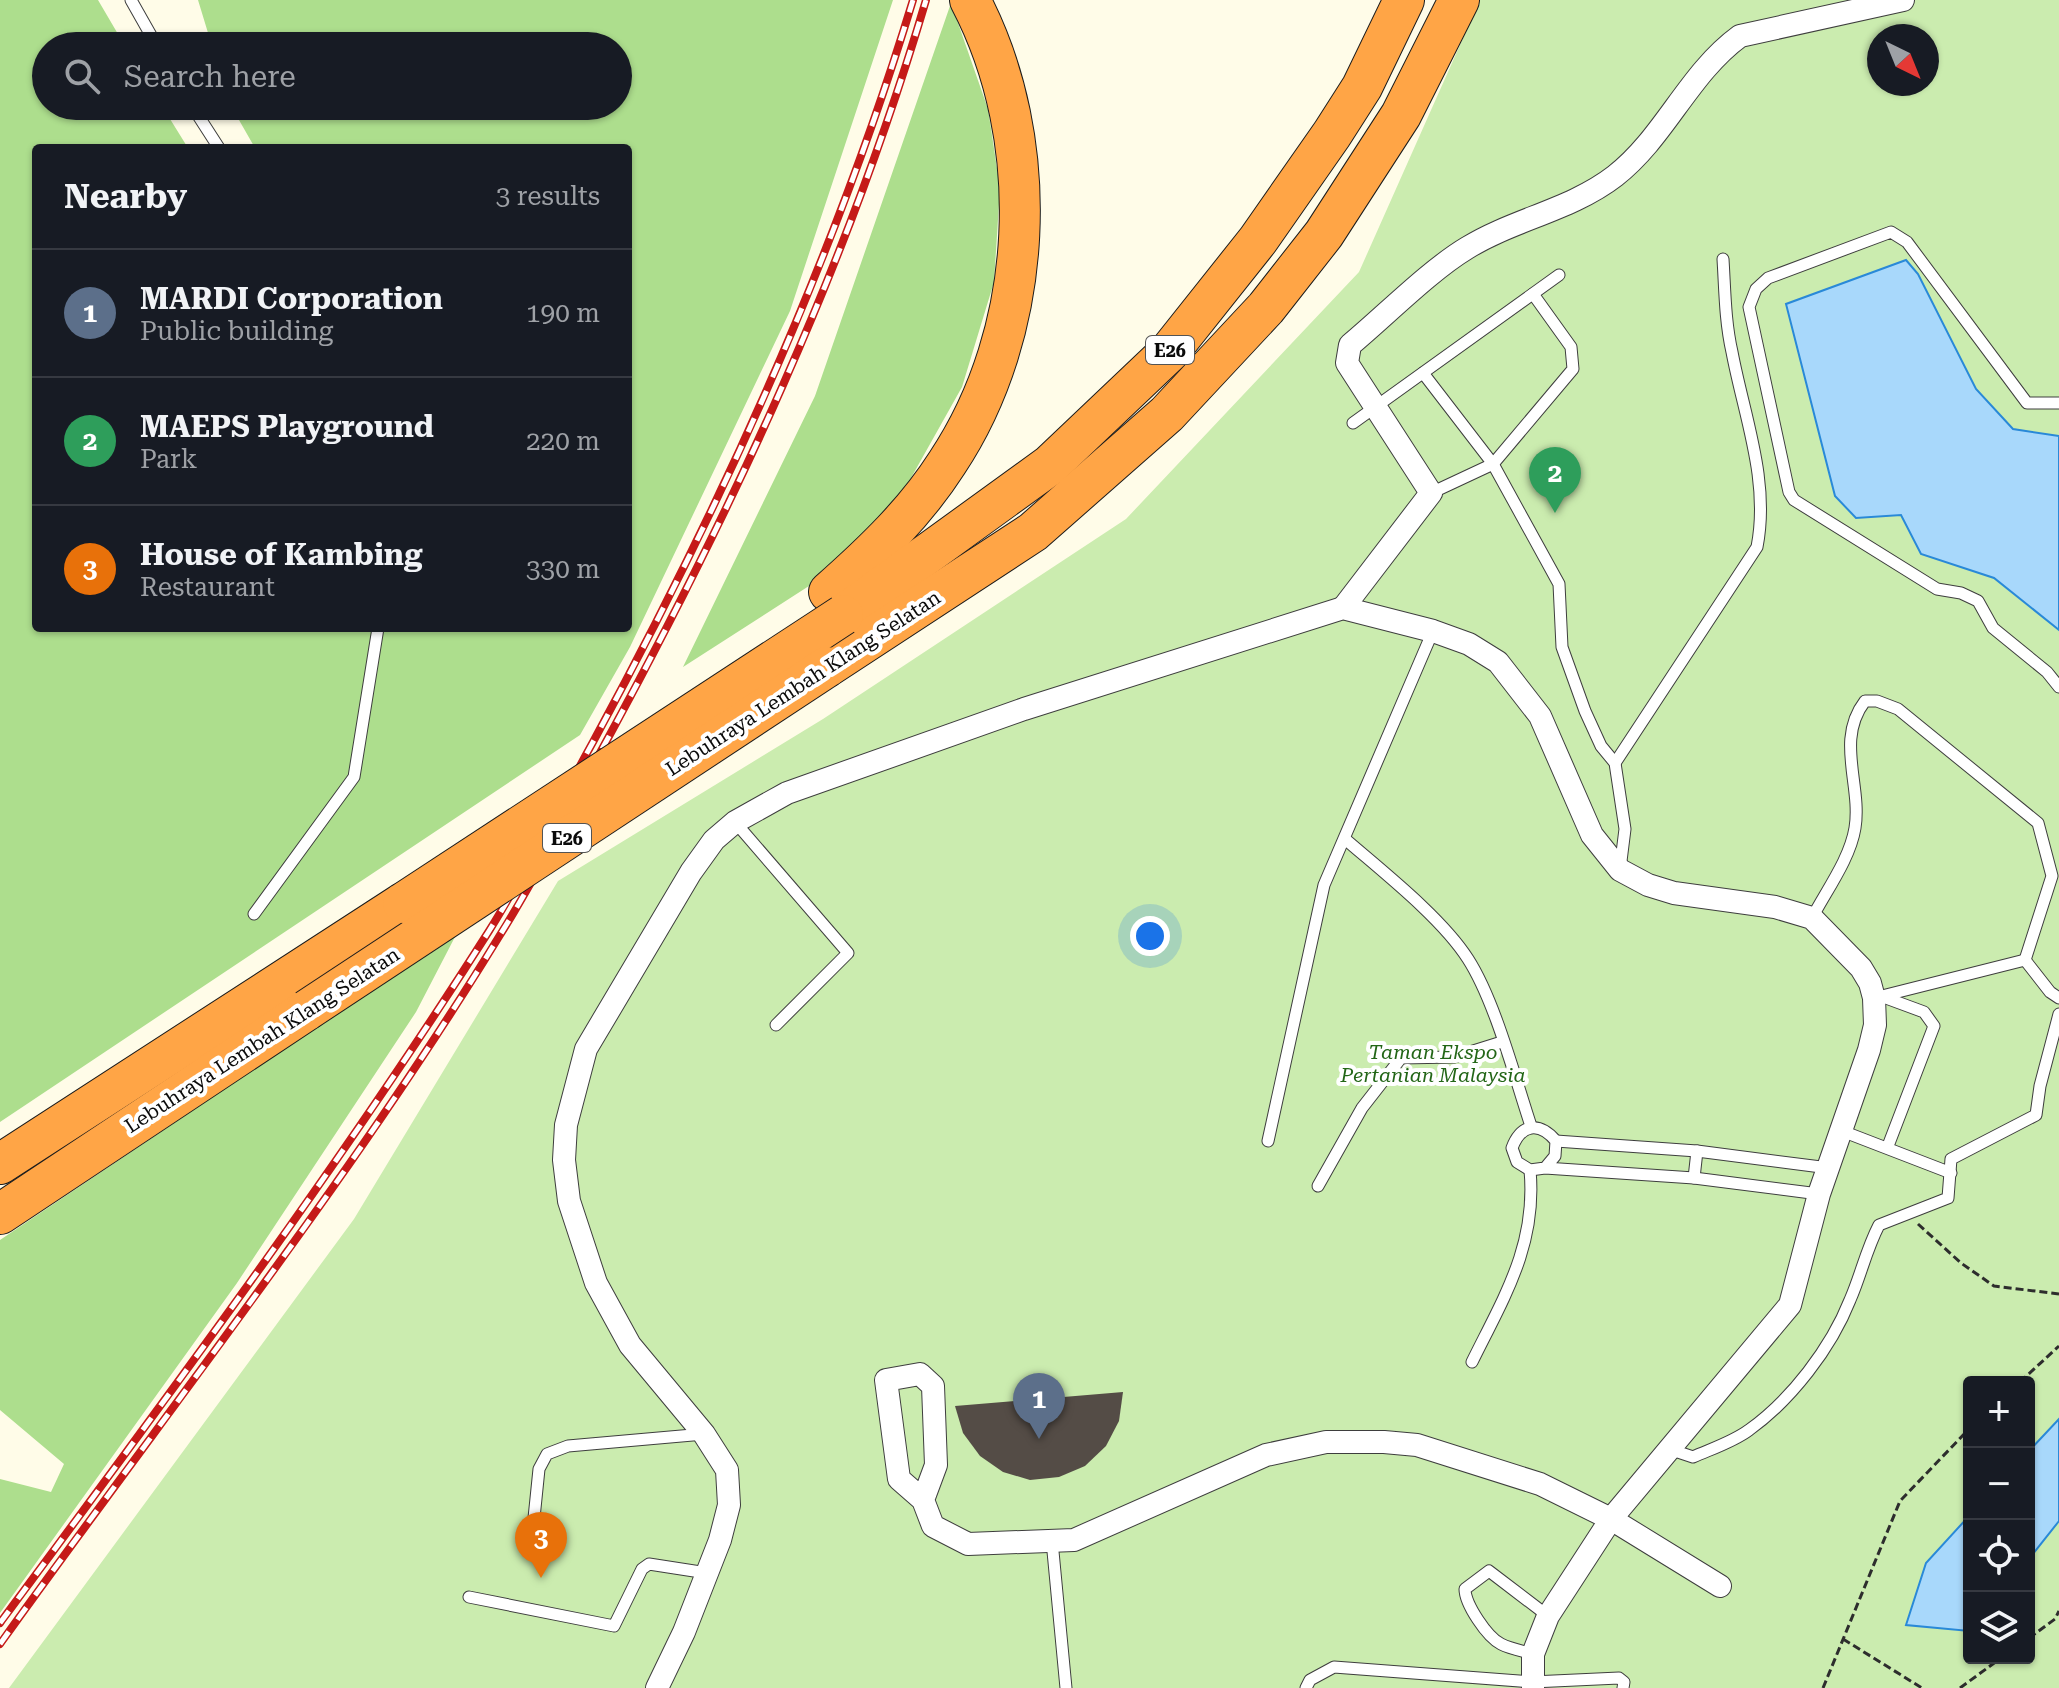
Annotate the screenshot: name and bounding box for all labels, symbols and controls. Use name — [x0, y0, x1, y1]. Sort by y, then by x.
north arrow — [1867, 24, 1939, 96]
search box — [32, 32, 632, 120]
icon: search — [60, 54, 104, 98]
text: Search here — [124, 59, 296, 94]
text: Nearby — [64, 176, 187, 216]
text: 3 results — [496, 181, 600, 211]
text: MARDI Corporation — [140, 281, 443, 316]
text: 1 — [83, 298, 97, 328]
text: 190 m — [526, 298, 600, 328]
text: Public building — [140, 316, 333, 346]
road number: E26 — [1146, 336, 1194, 364]
text: MAEPS Playground — [140, 409, 434, 444]
text: 2 — [83, 426, 97, 456]
text: 220 m — [526, 426, 600, 456]
text: Park — [140, 444, 197, 474]
pin: 2 — [1529, 447, 1581, 513]
text: House of Kambing — [140, 537, 423, 572]
text: 3 — [83, 554, 97, 584]
text: 330 m — [526, 554, 600, 584]
text: Restaurant — [140, 572, 275, 602]
street label: Lebuhraya Lembah Klang Selatan — [661, 585, 945, 781]
road number: E26 — [543, 824, 591, 852]
your location — [1130, 916, 1170, 956]
street label: Lebuhraya Lembah Klang Selatan — [120, 942, 404, 1138]
park label: Taman Ekspo Pertanian Malaysia — [1339, 1040, 1526, 1087]
pin: 1 — [1013, 1373, 1065, 1439]
map controls — [1963, 1376, 2035, 1664]
button: + — [1963, 1376, 2035, 1448]
button: − — [1963, 1448, 2035, 1520]
pin: 3 — [515, 1512, 567, 1578]
button: locate — [1963, 1520, 2035, 1592]
button: layers — [1963, 1592, 2035, 1664]

